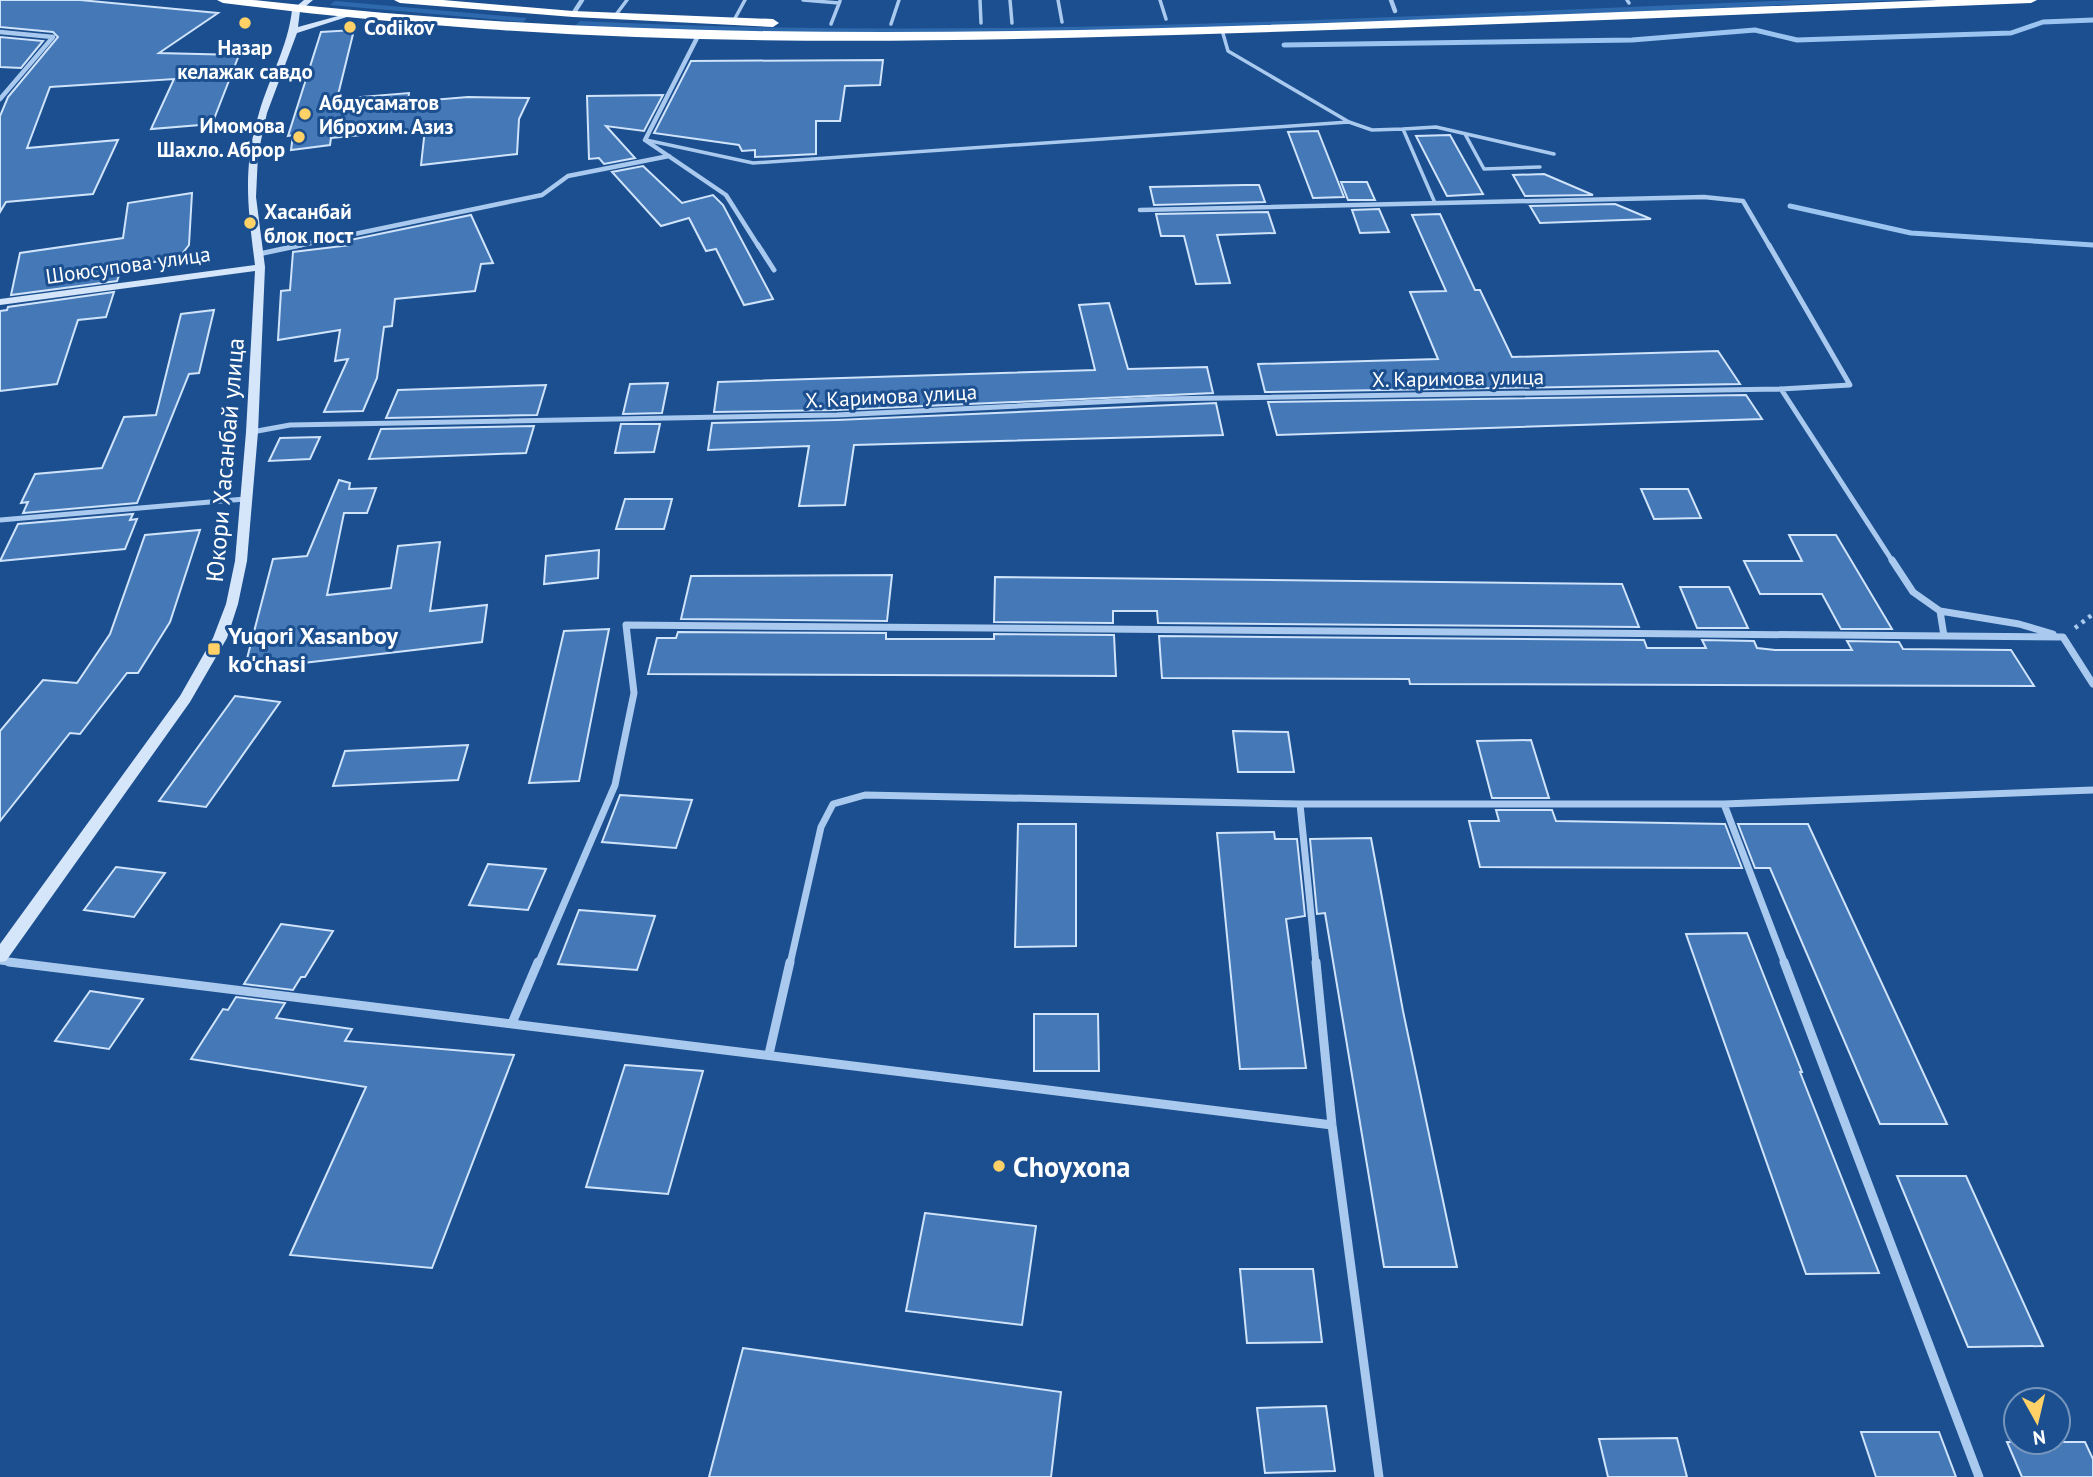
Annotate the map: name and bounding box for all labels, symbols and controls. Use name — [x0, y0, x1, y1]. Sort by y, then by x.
place label: Codikov — [364, 14, 435, 41]
marker: Назар келажак савдо — [237, 15, 253, 31]
marker: Codikov — [342, 19, 358, 35]
place label: Назар келажак савдо — [177, 34, 313, 85]
place label: Абдусаматов Иброхим. Азиз — [319, 89, 454, 140]
marker: Абдусаматов Иброхим. Азиз — [297, 106, 313, 122]
place label: Имомова Шахло. Аброр — [157, 112, 285, 163]
marker: Имомова Шахло. Аброр — [291, 129, 307, 145]
place label: Хасанбай блок пост — [264, 198, 353, 249]
marker: Хасанбай блок пост — [242, 215, 258, 231]
street label: Шоюсупова улица — [44, 240, 212, 290]
street label: Юкори Хасанбай улица — [199, 337, 251, 583]
street label: Х. Каримова улица — [1372, 363, 1544, 393]
street label: Х. Каримова улица — [804, 378, 978, 414]
place label: Yuqori Xasanboy ko'chasi — [227, 620, 399, 679]
marker: Yuqori Xasanboy ko'chasi — [206, 641, 222, 657]
place label: Choyxona — [1013, 1148, 1130, 1185]
marker: Choyxona — [991, 1158, 1007, 1174]
north arrow — [2002, 1386, 2072, 1456]
text: N — [2032, 1425, 2047, 1451]

